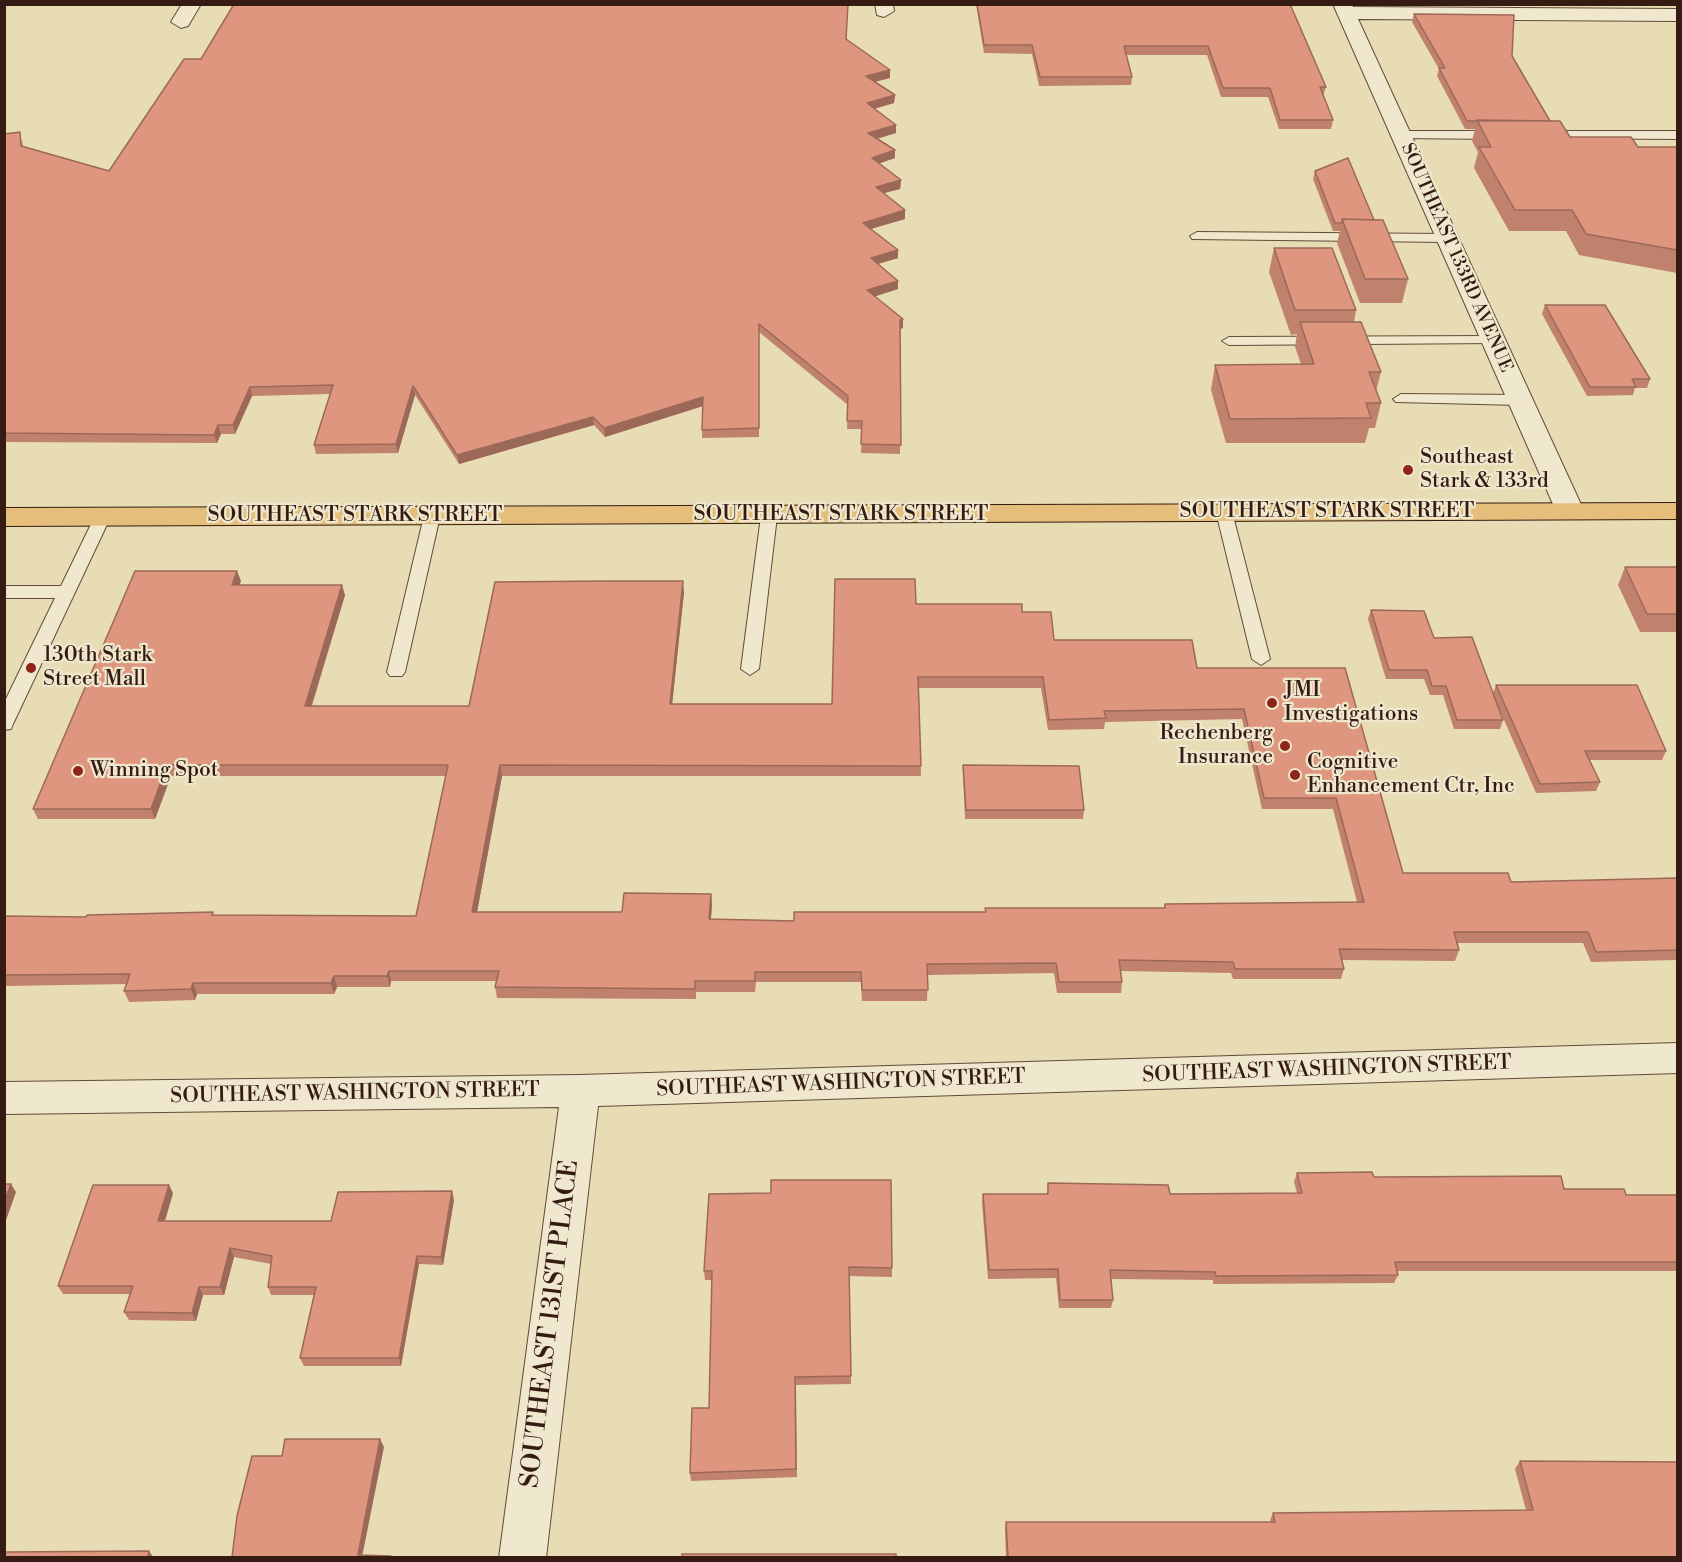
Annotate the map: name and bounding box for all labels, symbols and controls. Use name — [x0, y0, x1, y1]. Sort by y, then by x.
street label: SOUTHEAST 133RD AVENUE — [1396, 140, 1516, 376]
place label: Southeast Stark & 133rd — [1420, 445, 1549, 495]
marker: Southeast Stark & 133rd — [1401, 463, 1415, 477]
street label: SOUTHEAST STARK STREET — [1180, 499, 1474, 525]
street label: SOUTHEAST STARK STREET — [694, 502, 988, 528]
street label: SOUTHEAST STARK STREET — [208, 503, 502, 529]
place label: 130th Stark Street Mall — [43, 643, 152, 693]
marker: 130th Stark Street Mall — [24, 661, 38, 675]
place label: JMI Investigations — [1284, 678, 1418, 728]
marker: JMI Investigations — [1265, 696, 1279, 710]
place label: Rechenberg Insurance — [1160, 721, 1273, 771]
marker: Rechenberg Insurance — [1278, 739, 1292, 753]
place label: Cognitive Enhancement Ctr, Inc — [1307, 750, 1515, 800]
place label: Winning Spot — [90, 758, 218, 784]
marker: Winning Spot — [71, 764, 85, 778]
marker: Cognitive Enhancement Ctr, Inc — [1288, 768, 1302, 782]
street label: SOUTHEAST WASHINGTON STREET — [1142, 1051, 1512, 1089]
street label: SOUTHEAST WASHINGTON STREET — [656, 1065, 1026, 1103]
street label: SOUTHEAST WASHINGTON STREET — [170, 1078, 540, 1110]
street label: SOUTHEAST 131ST PLACE — [515, 1158, 587, 1490]

